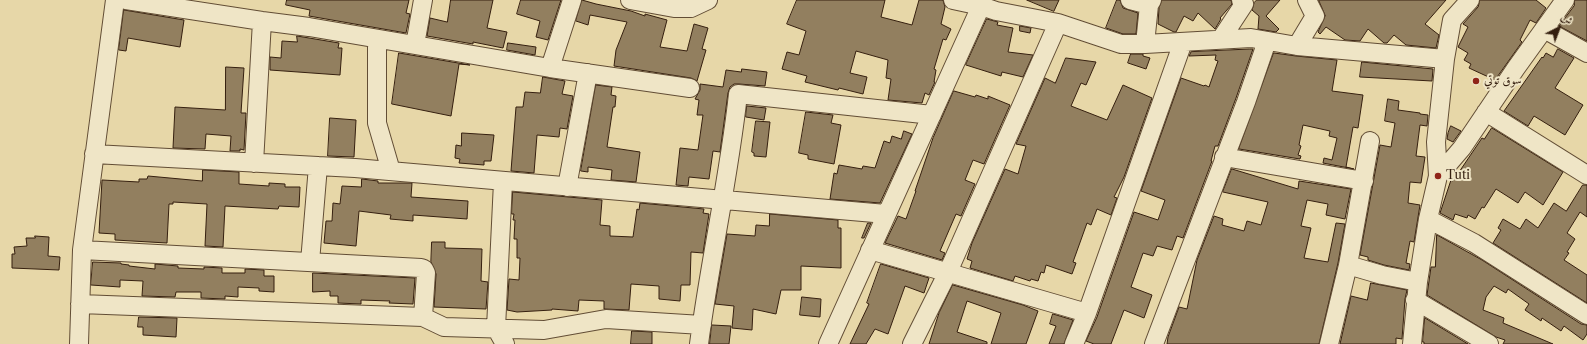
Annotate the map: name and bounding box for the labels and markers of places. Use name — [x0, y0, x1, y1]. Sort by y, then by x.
place label: سوق توتي — [1484, 74, 1522, 88]
marker: سوق توتي — [1471, 76, 1481, 86]
place label: Tuti — [1446, 169, 1470, 183]
marker: Tuti — [1433, 171, 1443, 181]

